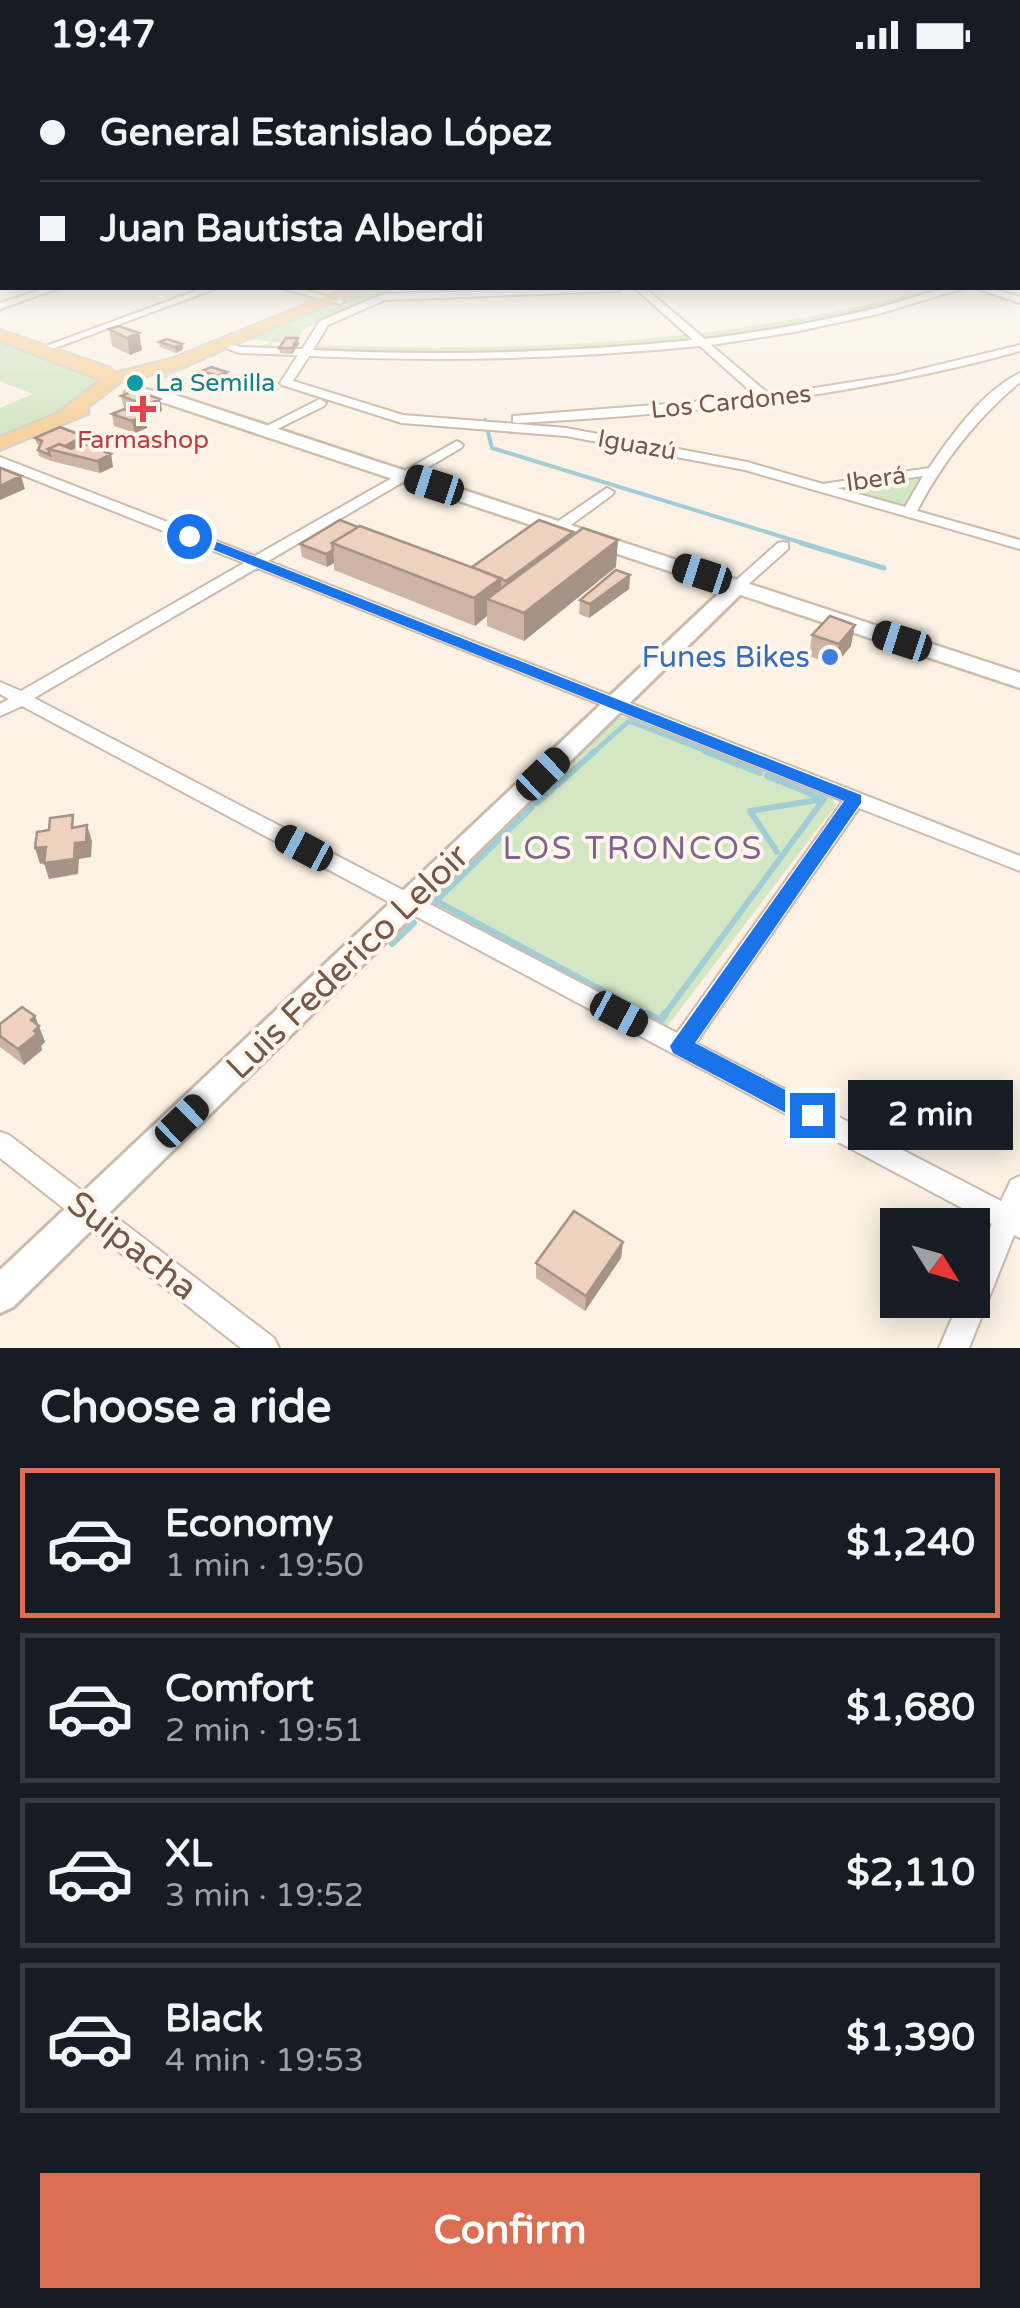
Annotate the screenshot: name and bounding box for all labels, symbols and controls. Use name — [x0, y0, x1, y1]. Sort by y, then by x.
text: 19:47 — [50, 12, 155, 58]
text: General Estanislao López — [100, 110, 552, 156]
text: Juan Bautista Alberdi — [100, 206, 484, 252]
place label: La Semilla — [155, 368, 275, 398]
marker: La Semilla — [124, 372, 146, 394]
street label: Los Cardones — [649, 379, 813, 425]
marker: Farmashop — [132, 398, 154, 420]
street label: Iguazú — [595, 423, 679, 467]
place label: Farmashop — [77, 425, 209, 455]
street label: Iberá — [844, 460, 908, 498]
car — [401, 461, 467, 509]
route start — [167, 514, 212, 559]
car — [669, 550, 735, 598]
car — [869, 617, 935, 665]
place label: Funes Bikes — [642, 639, 810, 676]
marker: Funes Bikes — [819, 646, 841, 668]
car — [511, 742, 575, 806]
car — [270, 821, 338, 875]
district label: LOS TRONCOS — [502, 830, 764, 868]
street label: Luis Federico Leloir — [218, 835, 478, 1089]
car — [585, 987, 653, 1041]
callout: 2 min — [847, 1080, 1012, 1150]
car — [150, 1089, 214, 1153]
route end — [790, 1093, 835, 1138]
text: 2 min — [888, 1096, 973, 1134]
street label: Suipacha — [59, 1182, 205, 1310]
north arrow — [880, 1208, 990, 1318]
map controls — [880, 1208, 990, 1318]
text: Choose a ride — [40, 1381, 331, 1435]
icon: car — [45, 1498, 135, 1588]
text: Economy — [165, 1501, 333, 1547]
text: $1,240 — [846, 1520, 975, 1566]
text: 1 min · 19:50 — [165, 1547, 364, 1585]
icon: car — [45, 1663, 135, 1753]
text: Comfort — [165, 1666, 314, 1712]
text: $1,680 — [846, 1685, 975, 1731]
text: 2 min · 19:51 — [165, 1712, 364, 1750]
icon: car — [45, 1828, 135, 1918]
text: XL — [165, 1831, 212, 1877]
text: $2,110 — [846, 1850, 975, 1896]
text: 3 min · 19:52 — [165, 1877, 364, 1915]
icon: car — [45, 1993, 135, 2083]
text: Black — [165, 1996, 263, 2042]
text: $1,390 — [846, 2015, 975, 2061]
text: 4 min · 19:53 — [165, 2042, 364, 2080]
button: Confirm — [40, 2173, 980, 2288]

